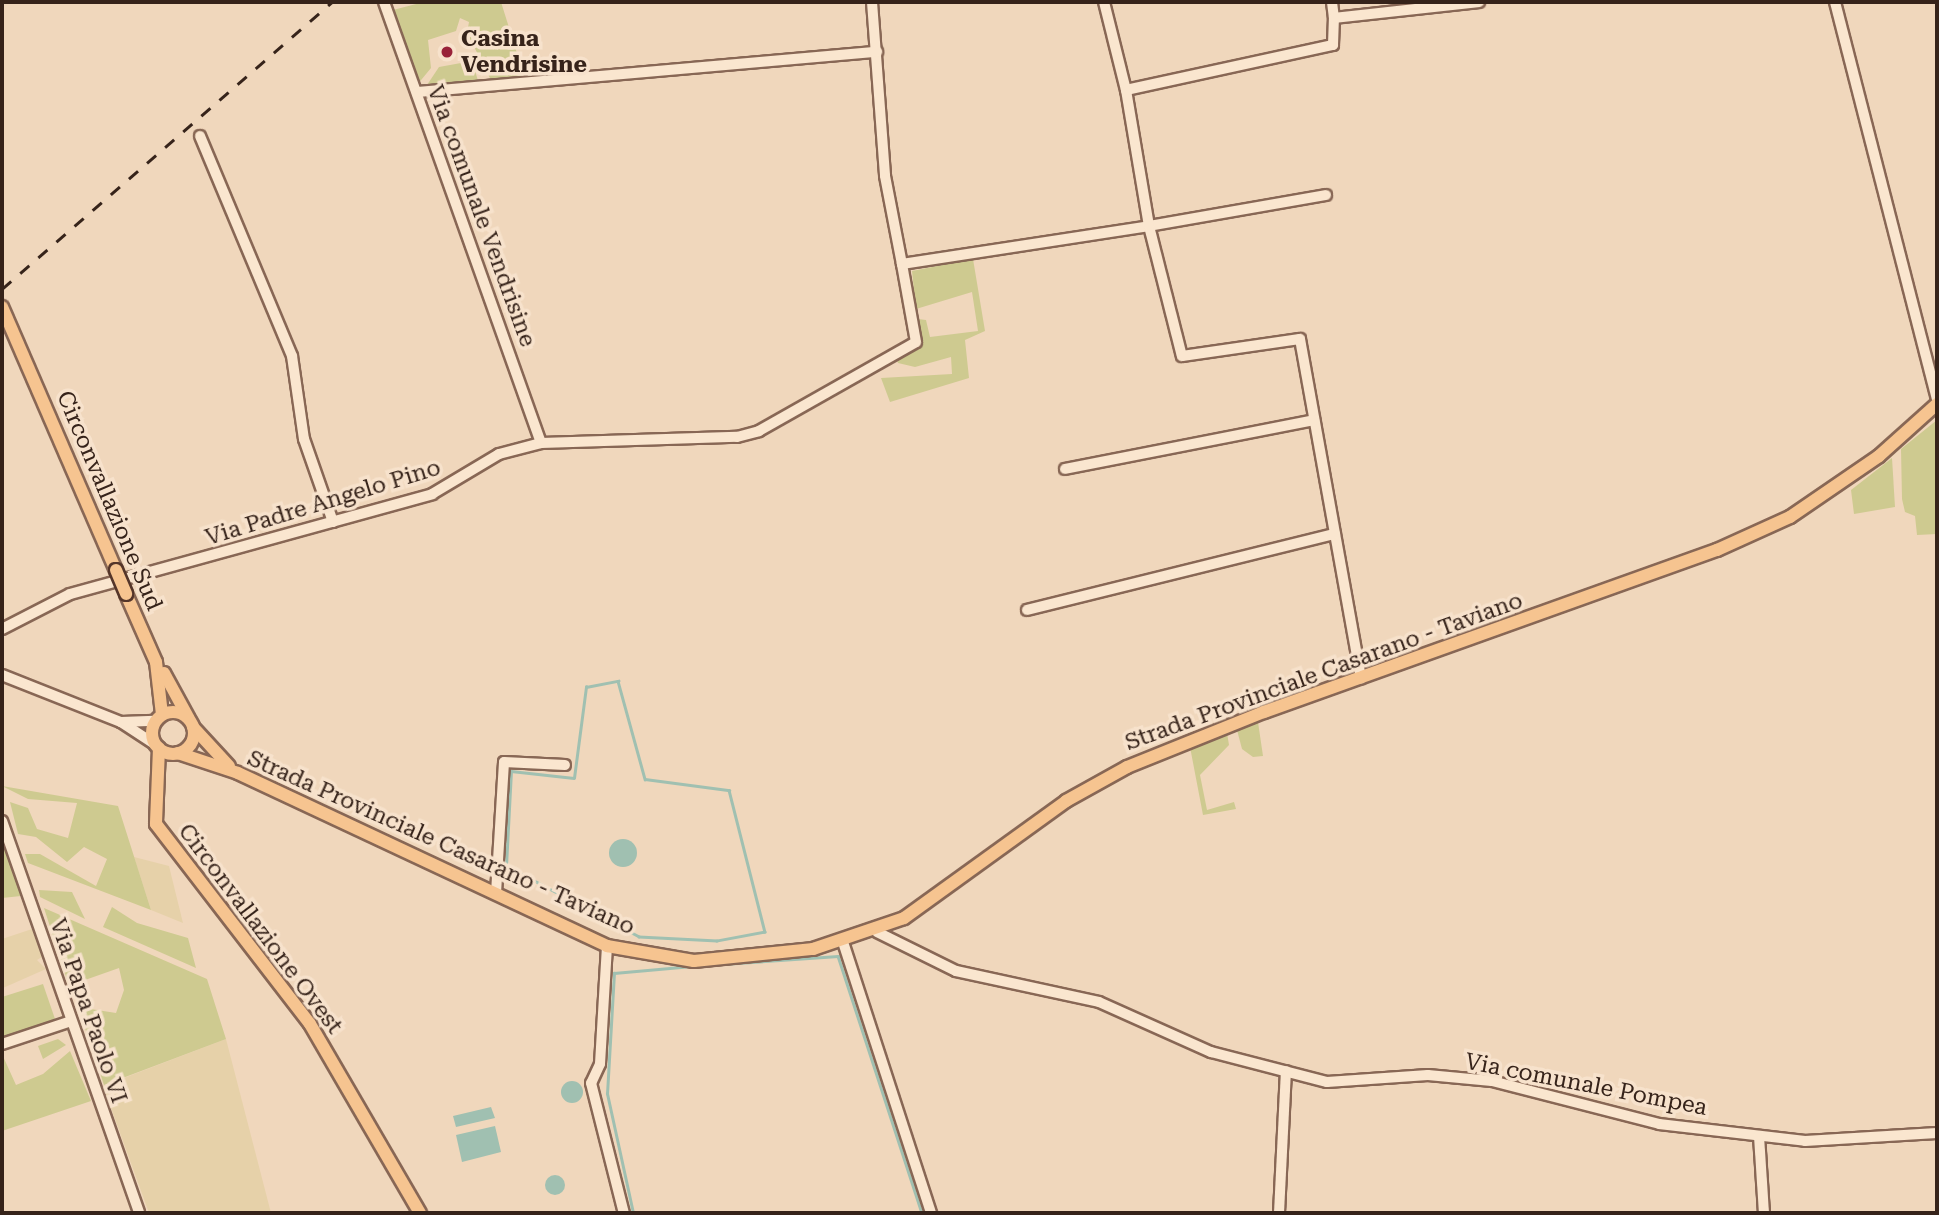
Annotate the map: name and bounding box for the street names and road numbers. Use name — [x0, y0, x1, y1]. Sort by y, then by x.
street label: Via comunale Vendrisine — [421, 81, 541, 351]
street label: Circonvallazione Sud — [50, 387, 168, 615]
street label: Via Padre Angelo Pino — [202, 454, 444, 552]
street label: Strada Provinciale Casarano - Taviano — [1121, 587, 1527, 757]
street label: Strada Provinciale Casarano - Taviano — [243, 745, 639, 941]
street label: Circonvallazione Ovest — [172, 819, 348, 1039]
street label: Via Papa Paolo VI — [43, 915, 133, 1107]
street label: Via comunale Pompea — [1463, 1048, 1709, 1122]

